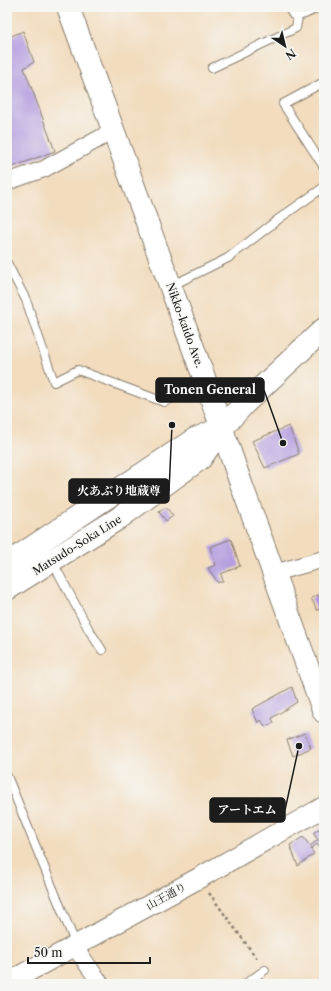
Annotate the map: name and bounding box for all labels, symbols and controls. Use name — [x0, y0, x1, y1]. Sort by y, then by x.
north arrow — [265, 26, 305, 66]
text: N — [282, 46, 299, 63]
street label: Nikko-kaido Ave. — [163, 280, 207, 370]
callout: Tonen General — [156, 378, 264, 402]
text: Tonen General — [164, 382, 256, 397]
callout: 火あぶり地蔵尊 — [69, 479, 169, 503]
text: 火あぶり地蔵尊 — [77, 483, 161, 498]
street label: Matsudo-Soka Line — [30, 512, 124, 578]
callout: アートエム — [210, 798, 285, 822]
text: アートエム — [217, 802, 277, 817]
street label: 山王通り — [143, 879, 189, 913]
scale bar — [28, 939, 150, 965]
text: 50 m — [34, 945, 63, 960]

